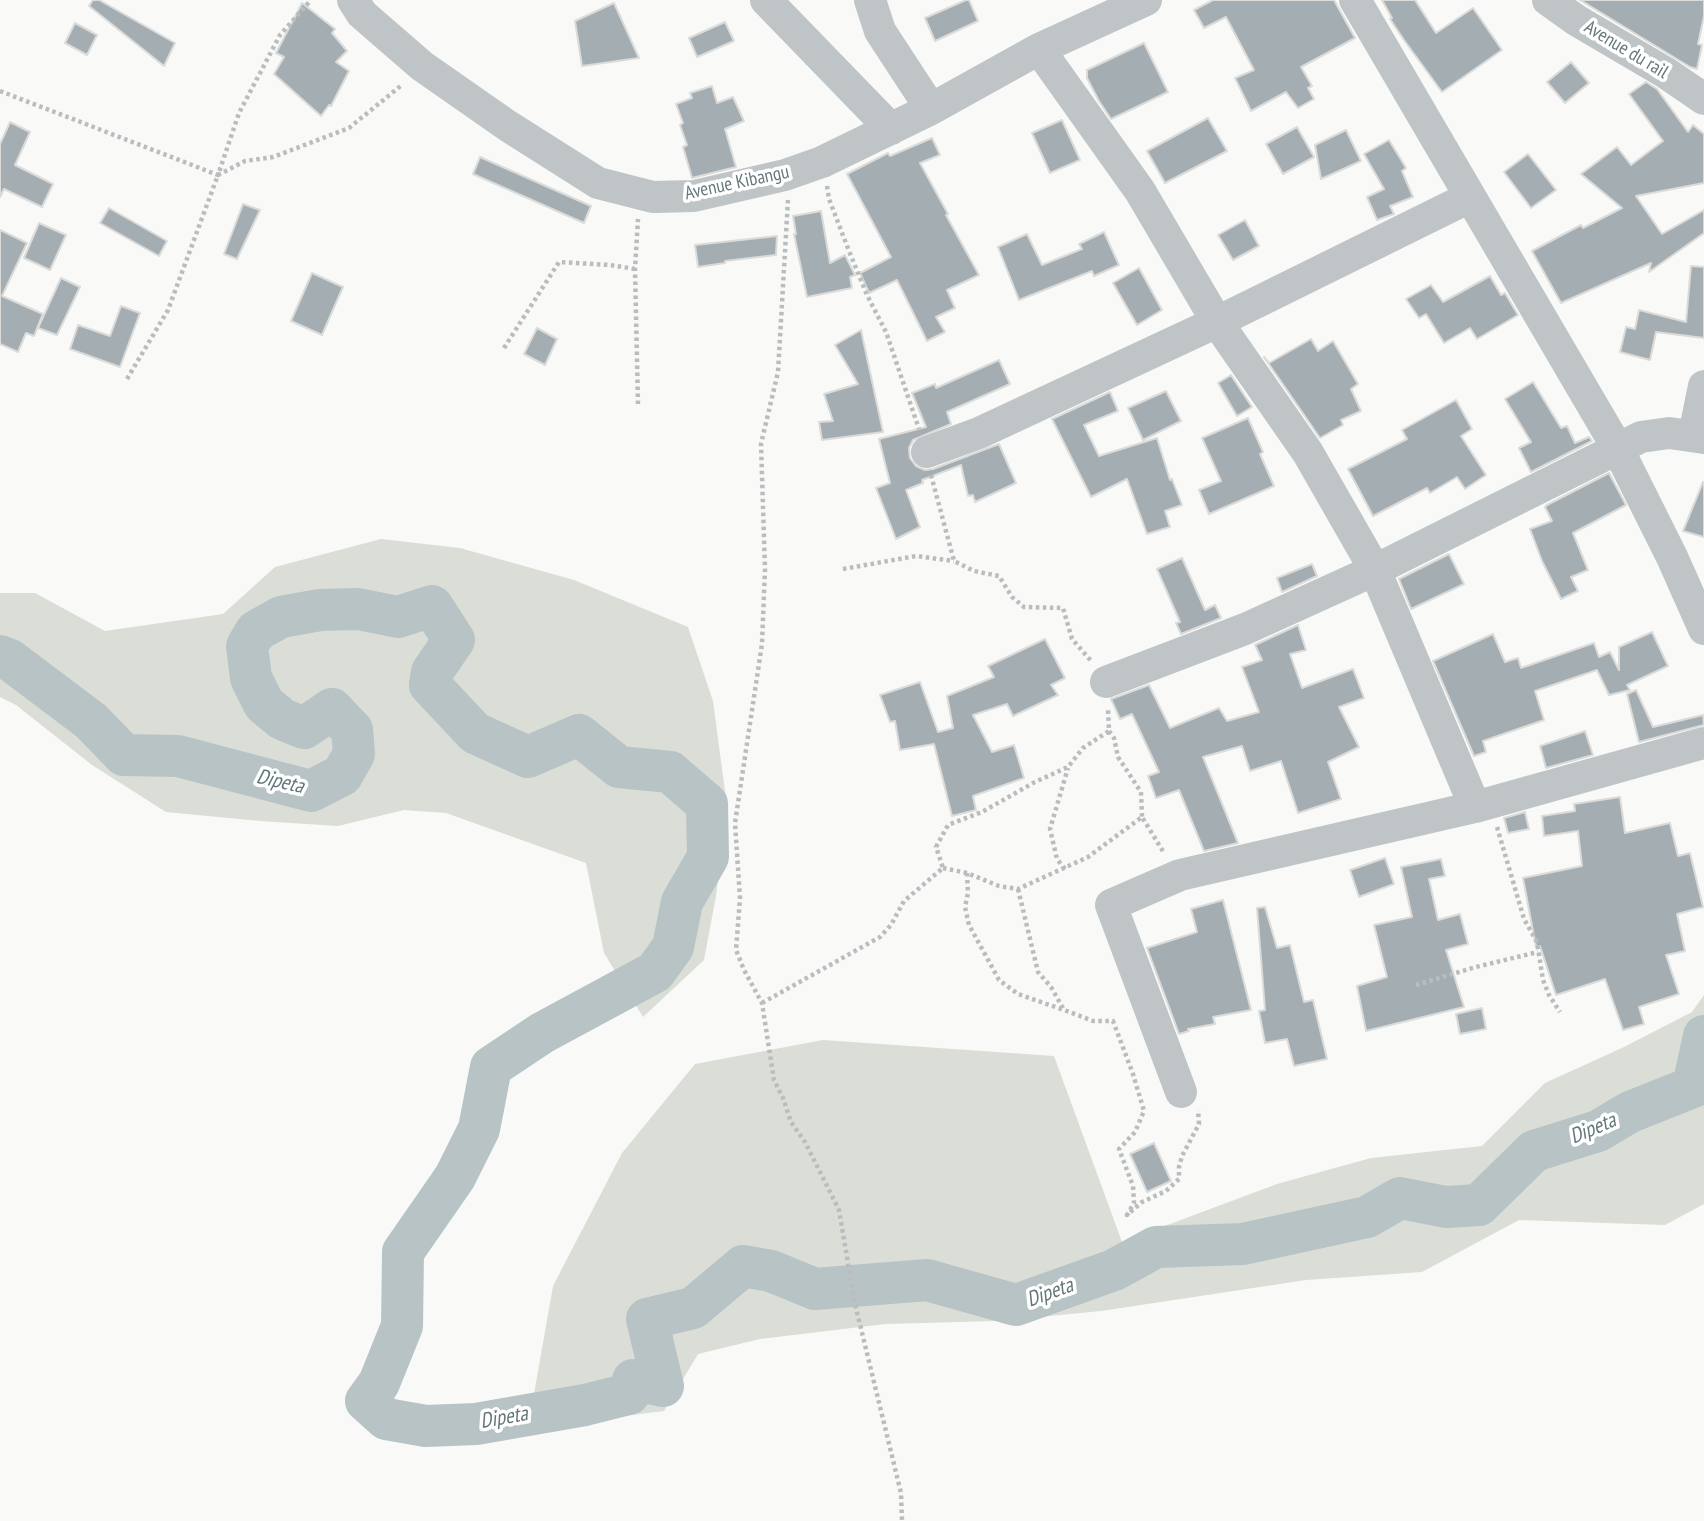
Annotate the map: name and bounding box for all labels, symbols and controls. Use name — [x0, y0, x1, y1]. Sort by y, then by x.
street label: Avenue du rail — [1580, 16, 1672, 84]
street label: Avenue Kibangu — [683, 161, 791, 205]
water label: Dipeta — [254, 764, 306, 800]
water label: Dipeta — [1566, 1108, 1620, 1150]
water label: Dipeta — [1023, 1273, 1077, 1313]
water label: Dipeta — [478, 1401, 530, 1435]

